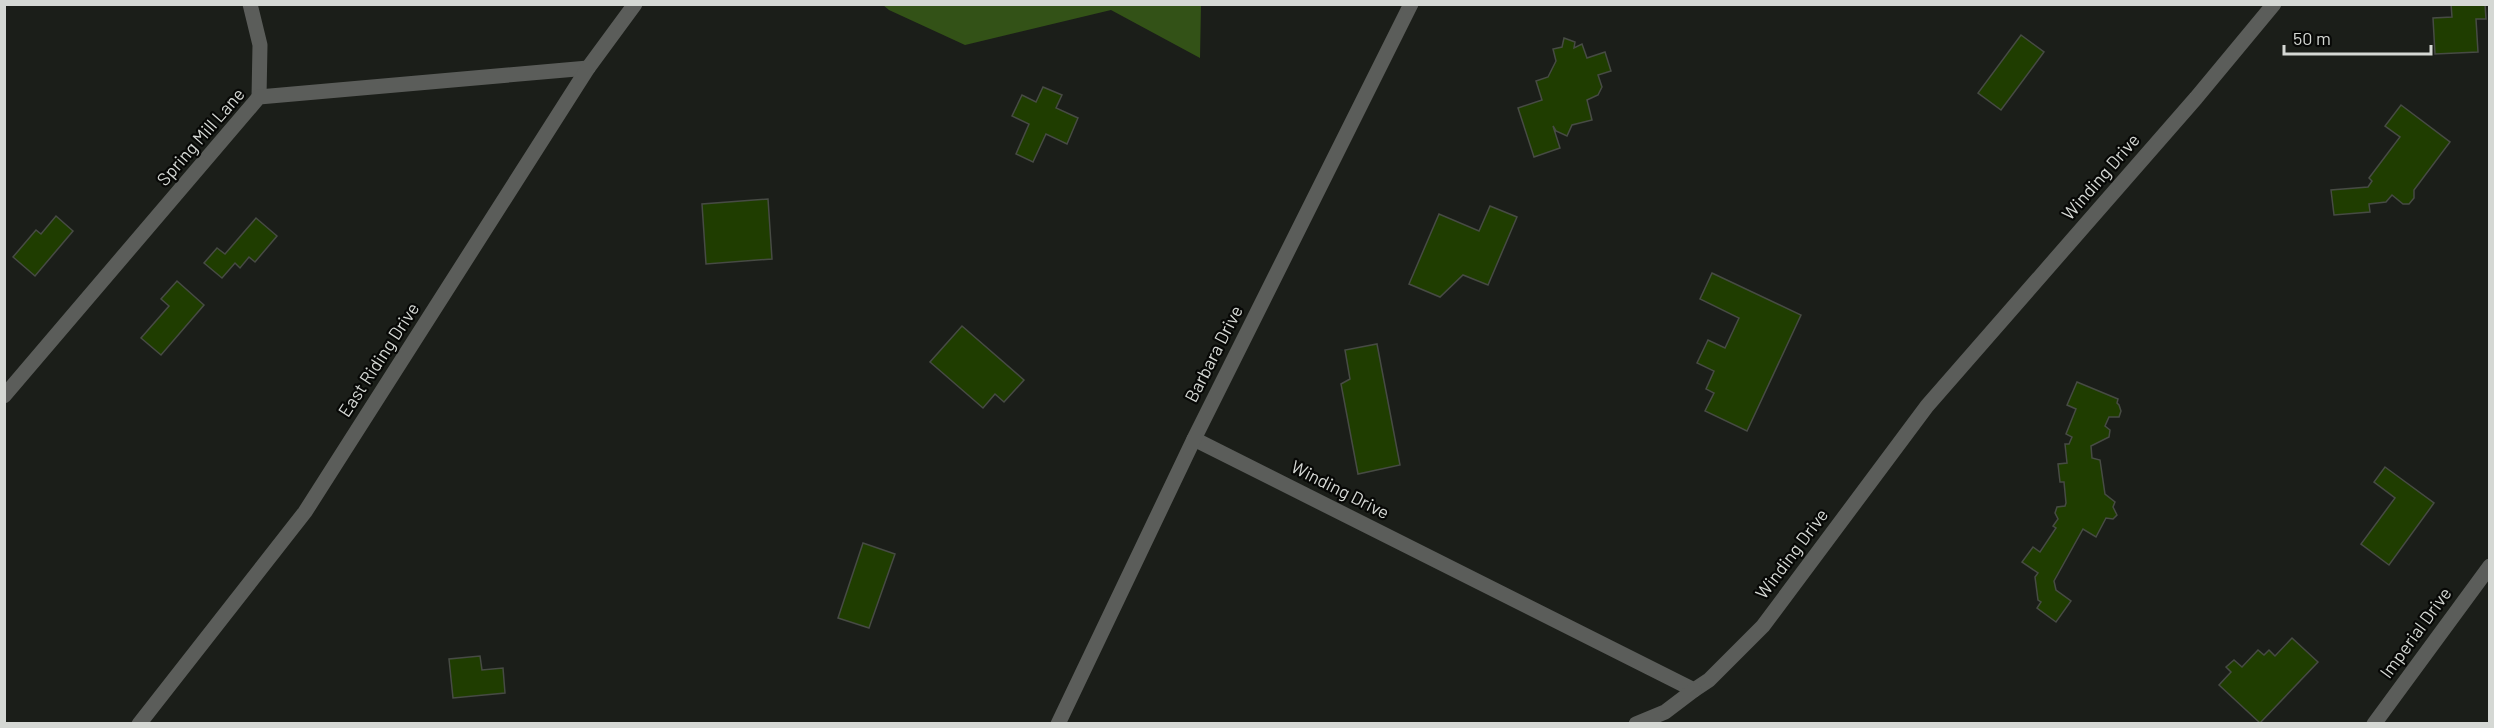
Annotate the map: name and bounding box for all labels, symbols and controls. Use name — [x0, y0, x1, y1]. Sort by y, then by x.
scale bar — [2284, 18, 2431, 56]
text: 50 m — [2293, 27, 2331, 49]
street label: Spring Mill Lane — [152, 83, 249, 190]
street label: Winding Drive — [2057, 129, 2144, 224]
street label: East Riding Drive — [333, 298, 423, 421]
street label: Barbara Drive — [1179, 302, 1247, 405]
street label: Winding Drive — [1288, 455, 1393, 523]
street label: Winding Drive — [1750, 504, 1832, 603]
street label: Imperial Drive — [2375, 583, 2456, 682]

